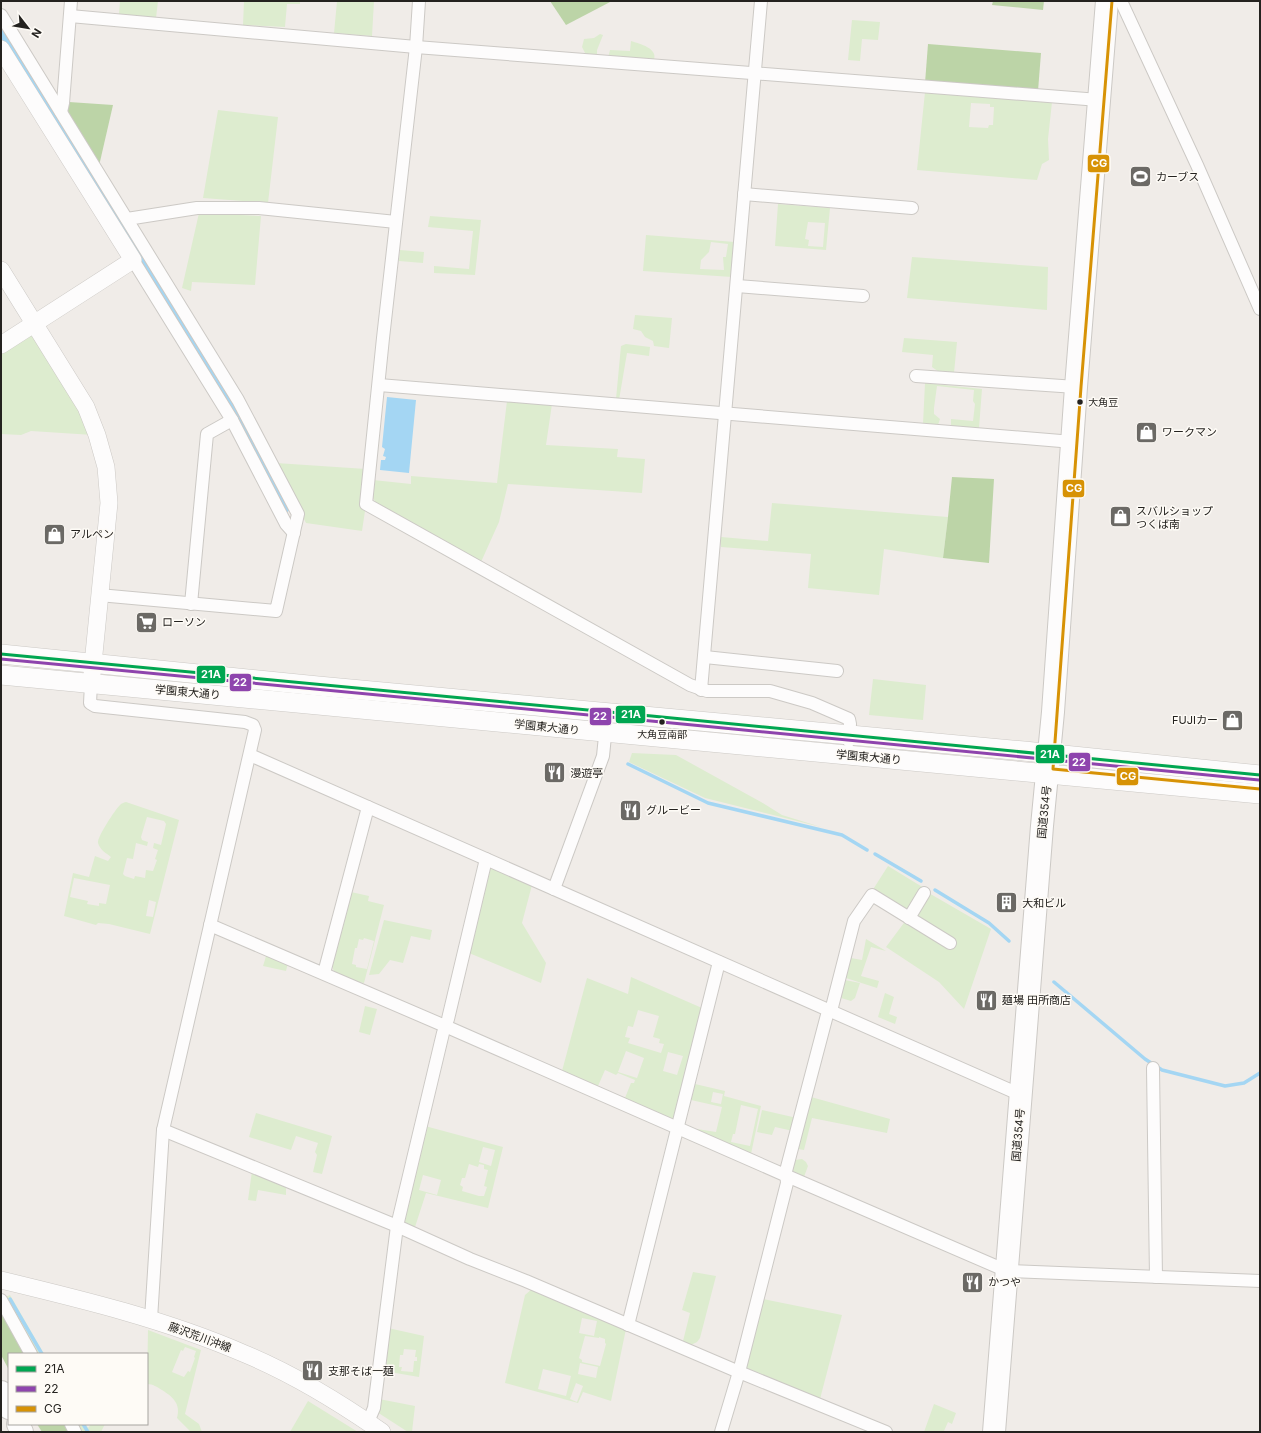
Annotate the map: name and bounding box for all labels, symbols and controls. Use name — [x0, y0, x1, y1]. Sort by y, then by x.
north arrow — [8, 8, 48, 48]
text: N — [28, 26, 45, 40]
line badge: CG — [1087, 154, 1110, 173]
text: CG — [1091, 156, 1107, 170]
sports icon: カーブス — [1128, 164, 1154, 190]
place label: カーブス — [1156, 170, 1199, 184]
place label: 大角豆 — [1088, 396, 1118, 408]
marker: 大角豆 — [1075, 397, 1085, 407]
shop icon: ワークマン — [1133, 419, 1159, 445]
place label: ワークマン — [1162, 425, 1217, 439]
line badge: CG — [1062, 479, 1085, 498]
text: CG — [1066, 481, 1082, 495]
shop icon: スバルショップ つくば南 — [1108, 504, 1134, 530]
place label: スバルショップ つくば南 — [1136, 504, 1213, 531]
shop icon: アルペン — [42, 521, 68, 547]
place label: アルペン — [70, 527, 114, 541]
supermarket icon: ローソン — [134, 609, 160, 635]
place label: ローソン — [162, 615, 206, 629]
line badge: 21A — [196, 665, 226, 684]
text: 21A — [201, 667, 221, 681]
line badge: 22 — [229, 673, 252, 692]
text: 22 — [233, 675, 247, 689]
street label: 学園東大通り — [155, 682, 221, 702]
line badge: 21A — [615, 705, 646, 724]
line badge: 22 — [589, 707, 612, 726]
text: 21A — [621, 707, 641, 721]
shop icon: FUJIカー — [1220, 707, 1246, 733]
text: 22 — [593, 709, 607, 723]
place label: FUJIカー — [1172, 713, 1218, 727]
street label: 学園東大通り — [513, 717, 581, 737]
marker: 大角豆南部 — [657, 717, 667, 727]
place label: 大角豆南部 — [637, 728, 687, 740]
line badge: 21A — [1035, 744, 1065, 764]
street label: 学園東大通り — [836, 747, 902, 767]
text: 21A — [1040, 747, 1060, 761]
line badge: 22 — [1068, 752, 1091, 772]
text: 22 — [1072, 755, 1086, 769]
restaurant icon: 漫遊亭 — [541, 760, 567, 786]
place label: 漫遊亭 — [570, 766, 603, 780]
line badge: CG — [1116, 767, 1139, 786]
text: CG — [1120, 769, 1136, 783]
street label: 国道354号 — [1034, 785, 1054, 839]
restaurant icon: グルービー — [617, 797, 643, 823]
place label: グルービー — [646, 803, 701, 817]
building icon: 大和ビル — [993, 890, 1019, 916]
place label: 大和ビル — [1022, 896, 1066, 910]
restaurant icon: 麺場 田所商店 — [973, 987, 999, 1013]
place label: 麺場 田所商店 — [1002, 993, 1071, 1007]
street label: 国道354号 — [1009, 1108, 1027, 1162]
restaurant icon: かつや — [959, 1269, 985, 1295]
place label: かつや — [988, 1275, 1021, 1289]
street label: 藤沢荒川沖線 — [167, 1319, 233, 1355]
legend — [8, 1353, 148, 1425]
restaurant icon: 支那そば一麺 — [299, 1358, 325, 1384]
text: 21A — [44, 1361, 64, 1376]
place label: 支那そば一麺 — [328, 1364, 394, 1378]
text: 22 — [44, 1381, 59, 1396]
text: CG — [44, 1401, 62, 1416]

